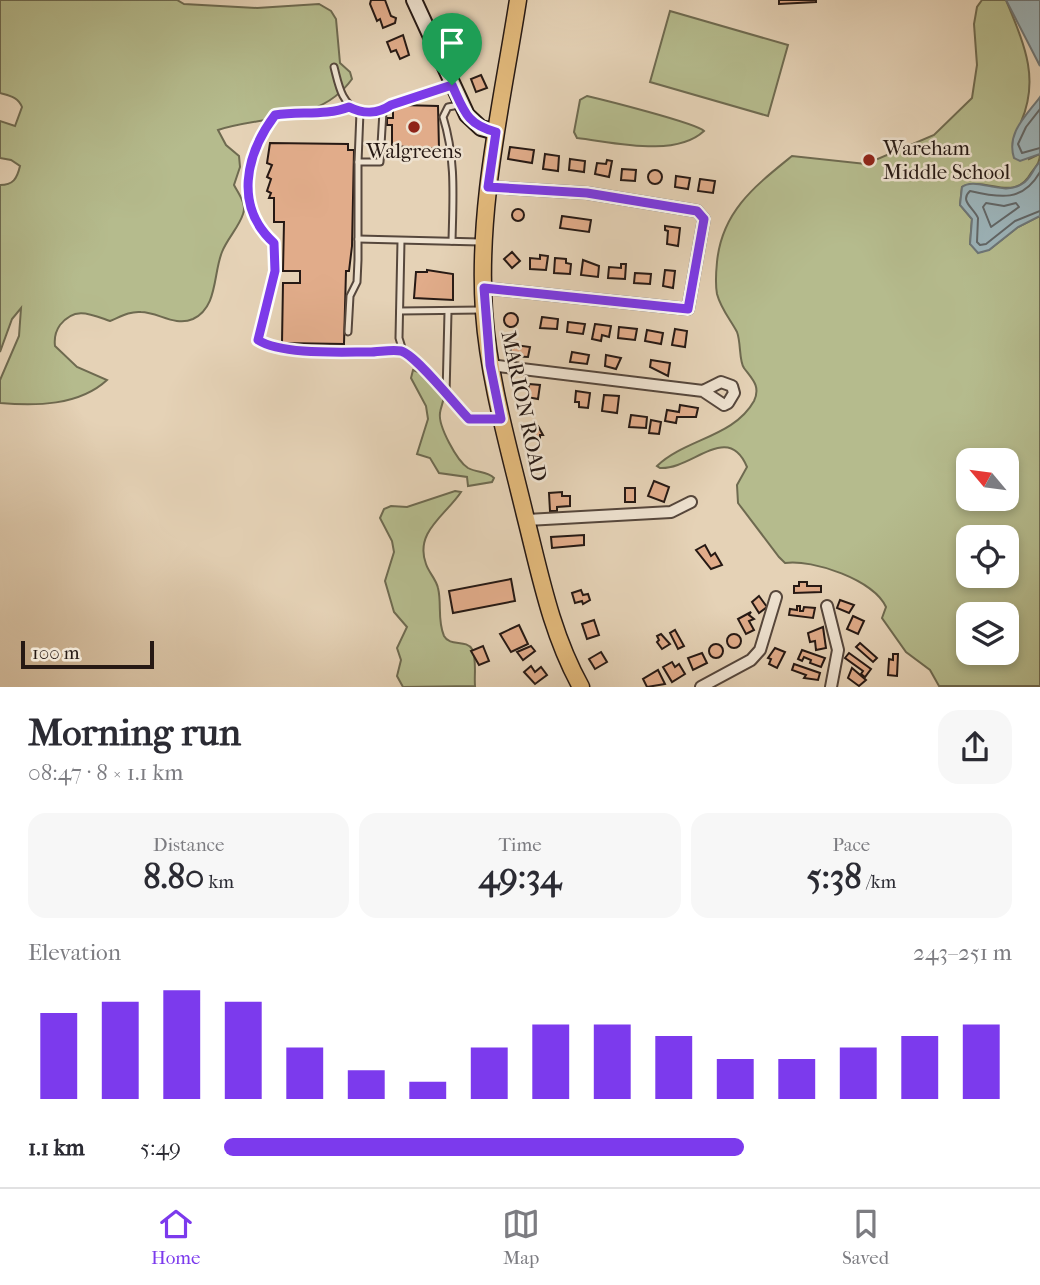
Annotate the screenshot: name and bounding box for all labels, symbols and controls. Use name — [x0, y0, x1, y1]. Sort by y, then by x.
pin — [422, 13, 482, 85]
icon: arrive — [433, 24, 471, 62]
marker: Walgreens — [406, 119, 422, 135]
place label: Wareham Middle School — [882, 136, 1011, 184]
place label: Walgreens — [365, 139, 462, 163]
marker: Wareham Middle School — [861, 152, 877, 168]
street label: MARION ROAD — [496, 329, 552, 483]
north arrow — [956, 448, 1018, 511]
map controls — [956, 448, 1019, 665]
button: locate — [956, 525, 1019, 588]
button: layers — [956, 602, 1019, 665]
scale bar — [21, 638, 154, 669]
text: 100 m — [32, 642, 80, 664]
text: Morning run — [28, 710, 241, 755]
button: share — [938, 710, 1012, 784]
text: 08:47 · 8 × 1.1 km — [28, 759, 183, 786]
text: Distance — [153, 834, 224, 856]
text: Time — [498, 834, 542, 856]
text: Pace — [832, 834, 870, 856]
text: 8.80 — [143, 856, 204, 897]
text: 49:34 — [479, 856, 561, 897]
text: 5:38 — [806, 856, 862, 897]
text: km — [204, 871, 234, 893]
text: /km — [862, 871, 896, 893]
text: Elevation — [28, 939, 121, 966]
text: 243–251 m — [913, 939, 1012, 966]
text: 1.1 km — [28, 1134, 85, 1161]
text: 5:49 — [140, 1134, 181, 1161]
tab: Home — [151, 1205, 200, 1269]
tab: Map — [502, 1205, 540, 1269]
tab: Saved — [842, 1205, 889, 1269]

